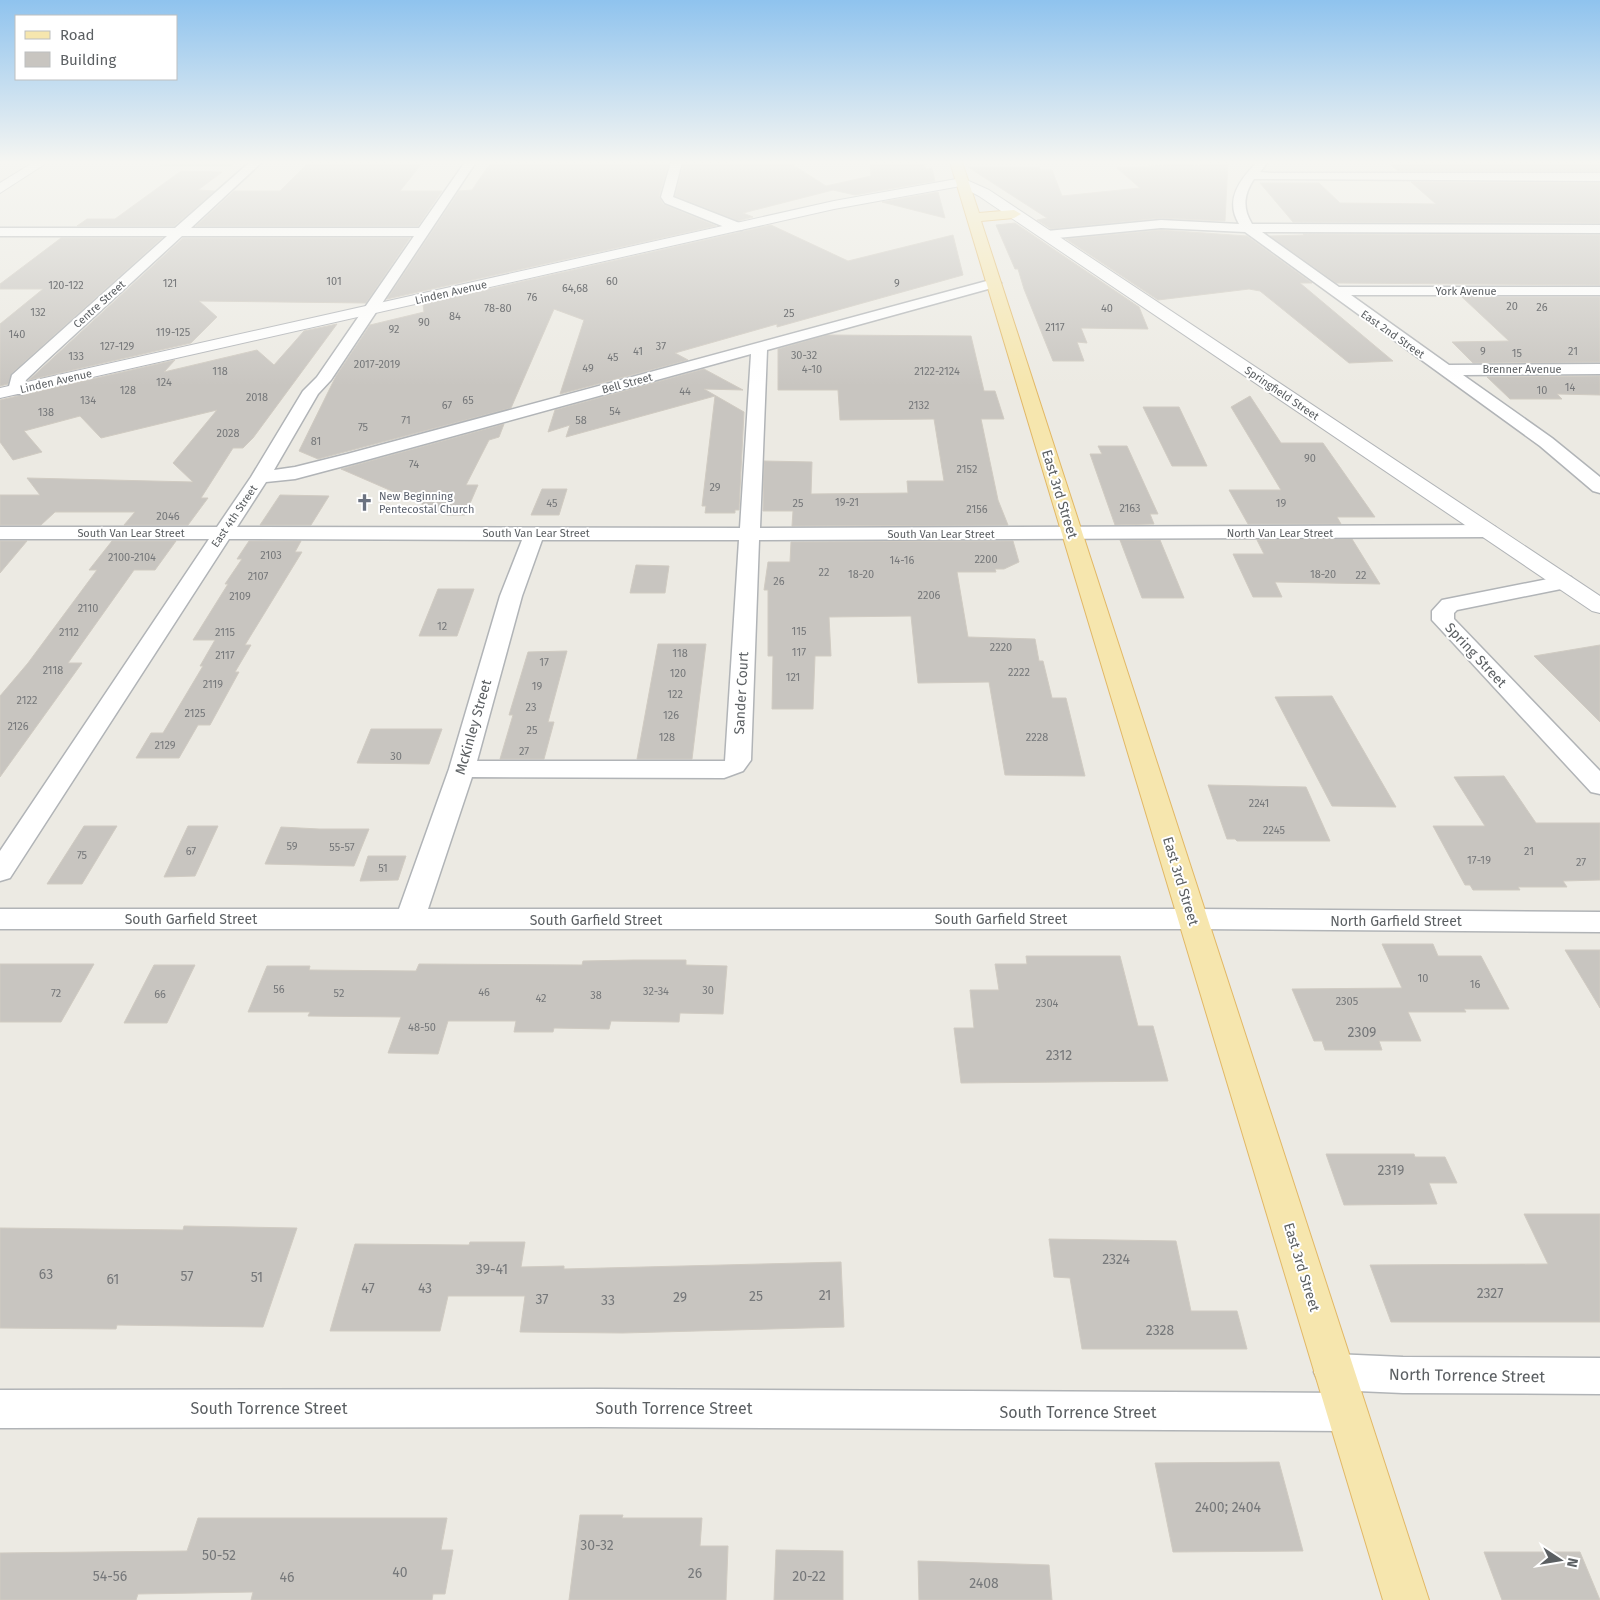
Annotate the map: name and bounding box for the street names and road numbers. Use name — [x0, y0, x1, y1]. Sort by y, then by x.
street label: Centre Street — [71, 278, 128, 331]
street label: Linden Avenue — [414, 278, 488, 307]
street label: York Avenue — [1435, 285, 1497, 298]
street label: East 2nd Street — [1358, 308, 1427, 361]
street label: Brenner Avenue — [1482, 363, 1562, 376]
street label: Springfield Street — [1242, 364, 1321, 423]
street label: Linden Avenue — [19, 367, 93, 396]
street label: Bell Street — [600, 370, 654, 396]
street label: East 3rd Street — [1038, 448, 1081, 542]
street label: East 4th Street — [209, 482, 260, 550]
street label: South Van Lear Street — [77, 527, 185, 540]
street label: South Van Lear Street — [482, 527, 590, 540]
street label: North Van Lear Street — [1227, 527, 1333, 540]
street label: South Van Lear Street — [887, 528, 995, 541]
street label: Spring Street — [1441, 619, 1511, 692]
street label: Sander Court — [731, 650, 752, 735]
street label: McKinley Street — [452, 677, 495, 777]
street label: East 3rd Street — [1159, 835, 1202, 929]
street label: South Garfield Street — [125, 911, 258, 928]
street label: South Garfield Street — [935, 911, 1068, 928]
street label: South Garfield Street — [530, 912, 663, 929]
street label: North Garfield Street — [1330, 913, 1463, 930]
street label: East 3rd Street — [1280, 1221, 1323, 1315]
street label: North Torrence Street — [1389, 1365, 1545, 1386]
street label: South Torrence Street — [190, 1399, 348, 1418]
street label: South Torrence Street — [595, 1399, 753, 1418]
street label: South Torrence Street — [999, 1403, 1157, 1422]

